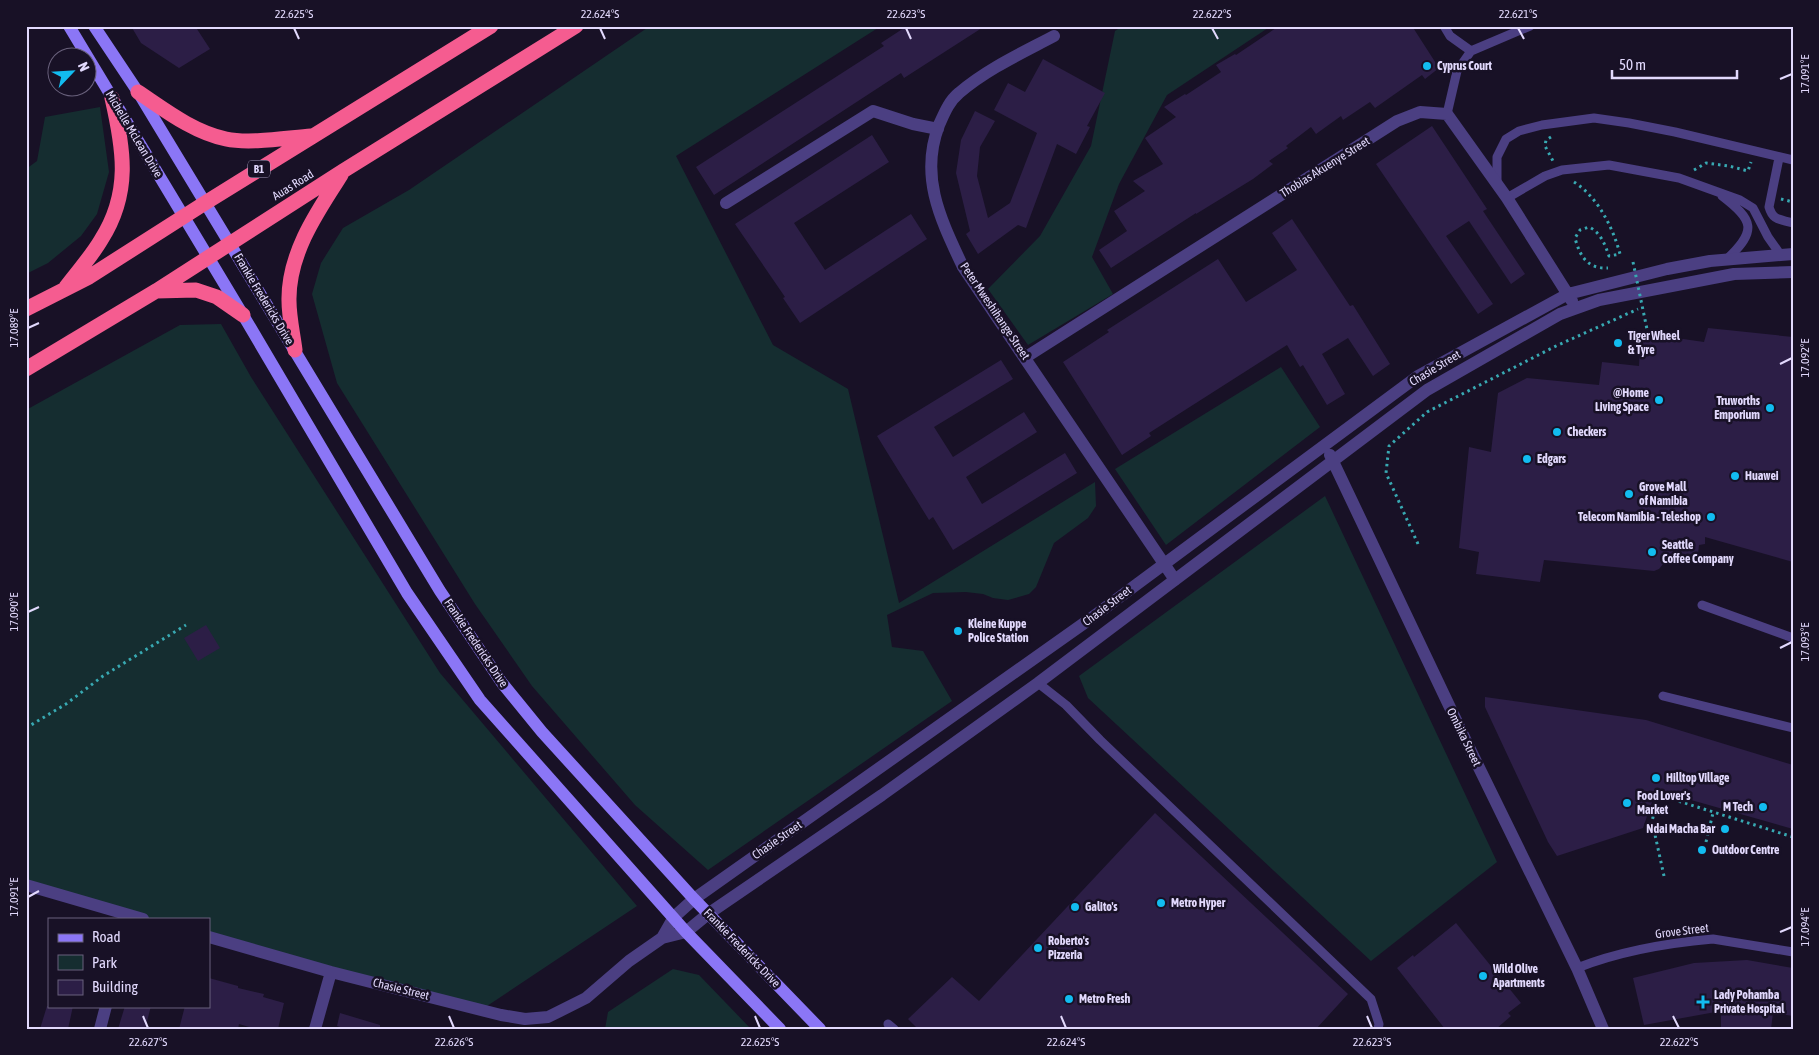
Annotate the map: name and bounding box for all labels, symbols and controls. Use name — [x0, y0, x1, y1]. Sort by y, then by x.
text: 22.625°S — [275, 7, 313, 21]
text: 22.624°S — [581, 7, 619, 21]
text: 22.623°S — [887, 7, 925, 21]
text: 22.622°S — [1193, 7, 1231, 21]
text: 22.621°S — [1499, 7, 1537, 21]
north arrow — [48, 48, 98, 98]
scale bar — [1612, 48, 1736, 80]
text: 17.091°E — [1798, 55, 1812, 93]
text: 50 m — [1619, 56, 1646, 73]
text: N — [75, 59, 93, 74]
place label: Cyprus Court — [1437, 59, 1493, 73]
marker: Cyprus Court — [1421, 60, 1433, 72]
street label: Michelle McLean Drive — [103, 88, 165, 180]
street label: Thobias Akuenye Street — [1278, 134, 1373, 200]
road number: B1 — [248, 160, 270, 178]
street label: Auas Road — [270, 167, 316, 203]
street label: Frankie Fredericks Drive — [231, 251, 297, 347]
street label: Peter Mweshihange Street — [957, 260, 1033, 363]
text: 17.089°E — [7, 309, 21, 347]
place label: Tiger Wheel & Tyre — [1628, 329, 1681, 357]
marker: Tiger Wheel & Tyre — [1612, 337, 1624, 349]
text: 17.092°E — [1798, 339, 1812, 377]
street label: Chasie Street — [1407, 347, 1464, 389]
place label: @Home Living Space — [1595, 386, 1650, 414]
marker: @Home Living Space — [1653, 394, 1665, 406]
place label: Truworths Emporium — [1714, 394, 1761, 422]
marker: Truworths Emporium — [1764, 402, 1776, 414]
place label: Checkers — [1567, 425, 1607, 439]
marker: Checkers — [1551, 426, 1563, 438]
place label: Edgars — [1537, 452, 1567, 466]
marker: Edgars — [1521, 453, 1533, 465]
place label: Huawei — [1745, 469, 1779, 483]
marker: Huawei — [1729, 470, 1741, 482]
place label: Grove Mall of Namibia — [1639, 480, 1688, 508]
marker: Grove Mall of Namibia — [1623, 488, 1635, 500]
place label: Telecom Namibia - Teleshop — [1578, 510, 1701, 524]
marker: Telecom Namibia - Teleshop — [1705, 511, 1717, 523]
place label: Seattle Coffee Company — [1662, 538, 1734, 566]
marker: Seattle Coffee Company — [1646, 546, 1658, 558]
street label: Chasie Street — [1080, 583, 1134, 629]
text: 17.090°E — [7, 593, 21, 631]
street label: Frankie Fredericks Drive — [441, 596, 511, 690]
place label: Kleine Kuppe Police Station — [968, 617, 1029, 645]
text: 17.093°E — [1798, 623, 1812, 661]
marker: Kleine Kuppe Police Station — [952, 625, 964, 637]
street label: Ombika Street — [1444, 706, 1484, 769]
place label: Hilltop Village — [1666, 771, 1730, 785]
marker: Hilltop Village — [1650, 772, 1662, 784]
place label: Food Lover's Market — [1637, 789, 1691, 817]
marker: Food Lover's Market — [1621, 797, 1633, 809]
place label: M Tech — [1723, 800, 1753, 814]
marker: M Tech — [1757, 801, 1769, 813]
street label: Chasie Street — [750, 818, 805, 862]
place label: Ndai Macha Bar — [1646, 822, 1715, 836]
marker: Ndai Macha Bar — [1719, 823, 1731, 835]
place label: Outdoor Centre — [1712, 843, 1780, 857]
marker: Outdoor Centre — [1696, 844, 1708, 856]
text: 17.091°E — [7, 878, 21, 916]
place label: Metro Hyper — [1171, 896, 1226, 910]
marker: Metro Hyper — [1155, 897, 1167, 909]
place label: Galito's — [1085, 900, 1118, 914]
marker: Galito's — [1069, 901, 1081, 913]
street label: Frankie Fredericks Drive — [701, 906, 783, 990]
text: 17.094°E — [1798, 908, 1812, 946]
legend — [48, 918, 210, 1008]
street label: Grove Street — [1655, 921, 1710, 941]
text: Road — [92, 928, 121, 945]
place label: Roberto's Pizzeria — [1048, 934, 1090, 962]
marker: Roberto's Pizzeria — [1032, 942, 1044, 954]
text: Park — [92, 954, 117, 971]
place label: Wild Olive Apartments — [1492, 962, 1545, 990]
marker: Wild Olive Apartments — [1477, 970, 1489, 982]
street label: Chasie Street — [372, 975, 431, 1003]
text: Building — [92, 978, 138, 995]
place label: Lady Pohamba Private Hospital — [1714, 988, 1785, 1016]
place label: Metro Fresh — [1079, 992, 1131, 1006]
marker: Metro Fresh — [1063, 993, 1075, 1005]
marker: Lady Pohamba Private Hospital — [1696, 995, 1710, 1009]
text: 22.627°S — [129, 1035, 167, 1049]
text: 22.626°S — [435, 1035, 473, 1049]
text: 22.625°S — [741, 1035, 779, 1049]
text: 22.624°S — [1047, 1035, 1085, 1049]
text: 22.623°S — [1353, 1035, 1391, 1049]
text: 22.622°S — [1660, 1035, 1698, 1049]

